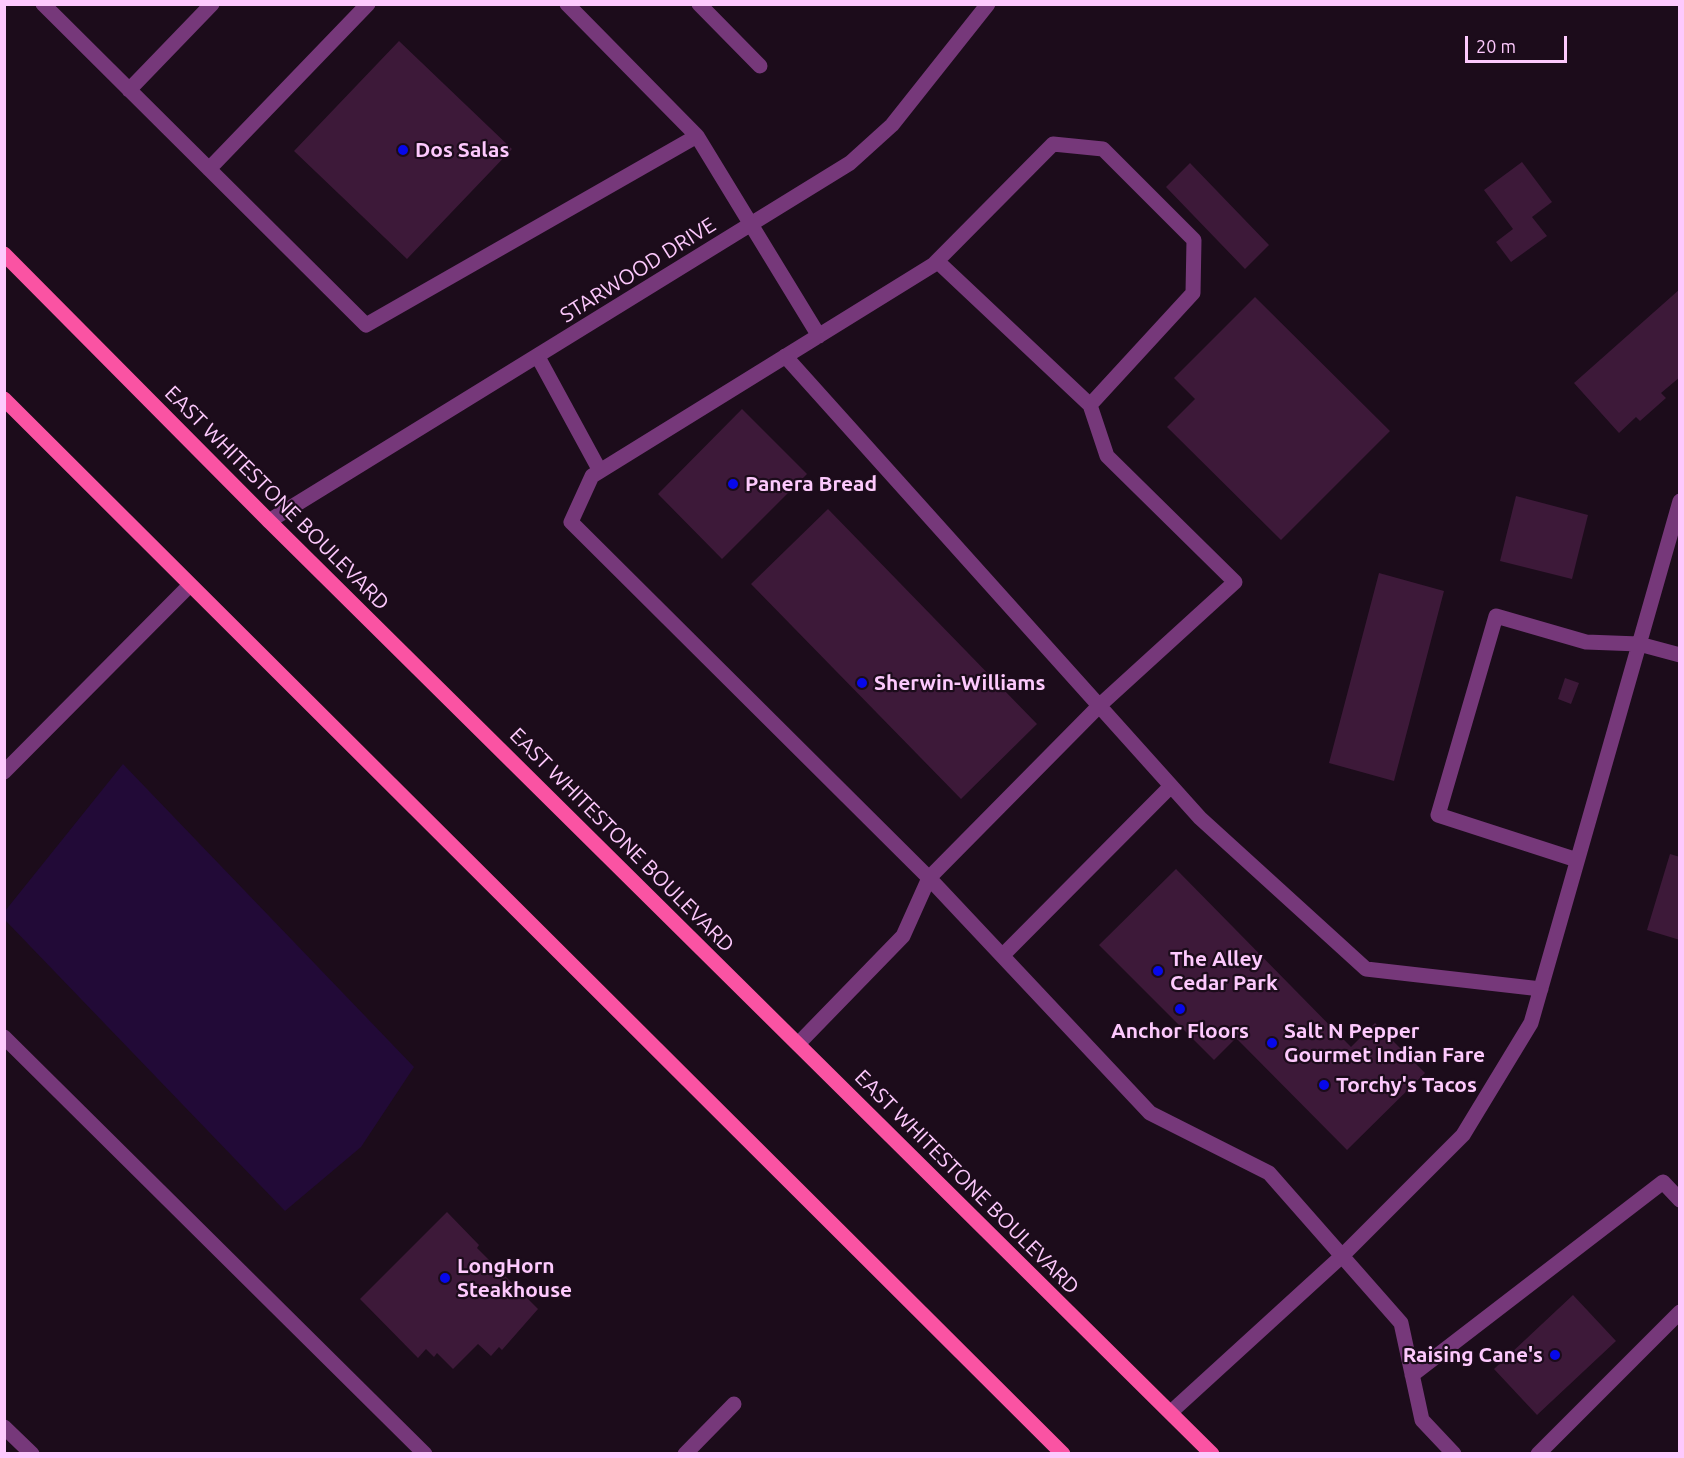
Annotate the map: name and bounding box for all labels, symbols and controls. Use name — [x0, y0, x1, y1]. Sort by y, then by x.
scale bar — [1468, 24, 1570, 62]
text: 20 m — [1476, 36, 1516, 56]
place label: Dos Salas — [415, 137, 509, 163]
marker: Dos Salas — [396, 143, 410, 157]
street label: STARWOOD DRIVE — [556, 212, 720, 328]
street label: EAST WHITESTONE BOULEVARD — [160, 381, 394, 615]
place label: Panera Bread — [745, 471, 877, 497]
marker: Panera Bread — [726, 477, 740, 491]
place label: Sherwin-Williams — [874, 670, 1045, 696]
marker: Sherwin-Williams — [855, 676, 869, 690]
street label: EAST WHITESTONE BOULEVARD — [505, 723, 739, 957]
place label: The Alley Cedar Park — [1170, 946, 1278, 996]
marker: The Alley Cedar Park — [1151, 964, 1165, 978]
marker: Anchor Floors — [1173, 1002, 1187, 1016]
place label: Anchor Floors — [1111, 1018, 1249, 1044]
place label: Salt N Pepper Gourmet Indian Fare — [1284, 1018, 1485, 1068]
marker: Salt N Pepper Gourmet Indian Fare — [1265, 1036, 1279, 1050]
street label: EAST WHITESTONE BOULEVARD — [850, 1065, 1084, 1299]
place label: Torchy's Tacos — [1336, 1072, 1477, 1098]
marker: Torchy's Tacos — [1317, 1078, 1331, 1092]
place label: LongHorn Steakhouse — [457, 1253, 572, 1303]
marker: LongHorn Steakhouse — [438, 1271, 452, 1285]
place label: Raising Cane's — [1403, 1342, 1543, 1368]
marker: Raising Cane's — [1548, 1348, 1562, 1362]

